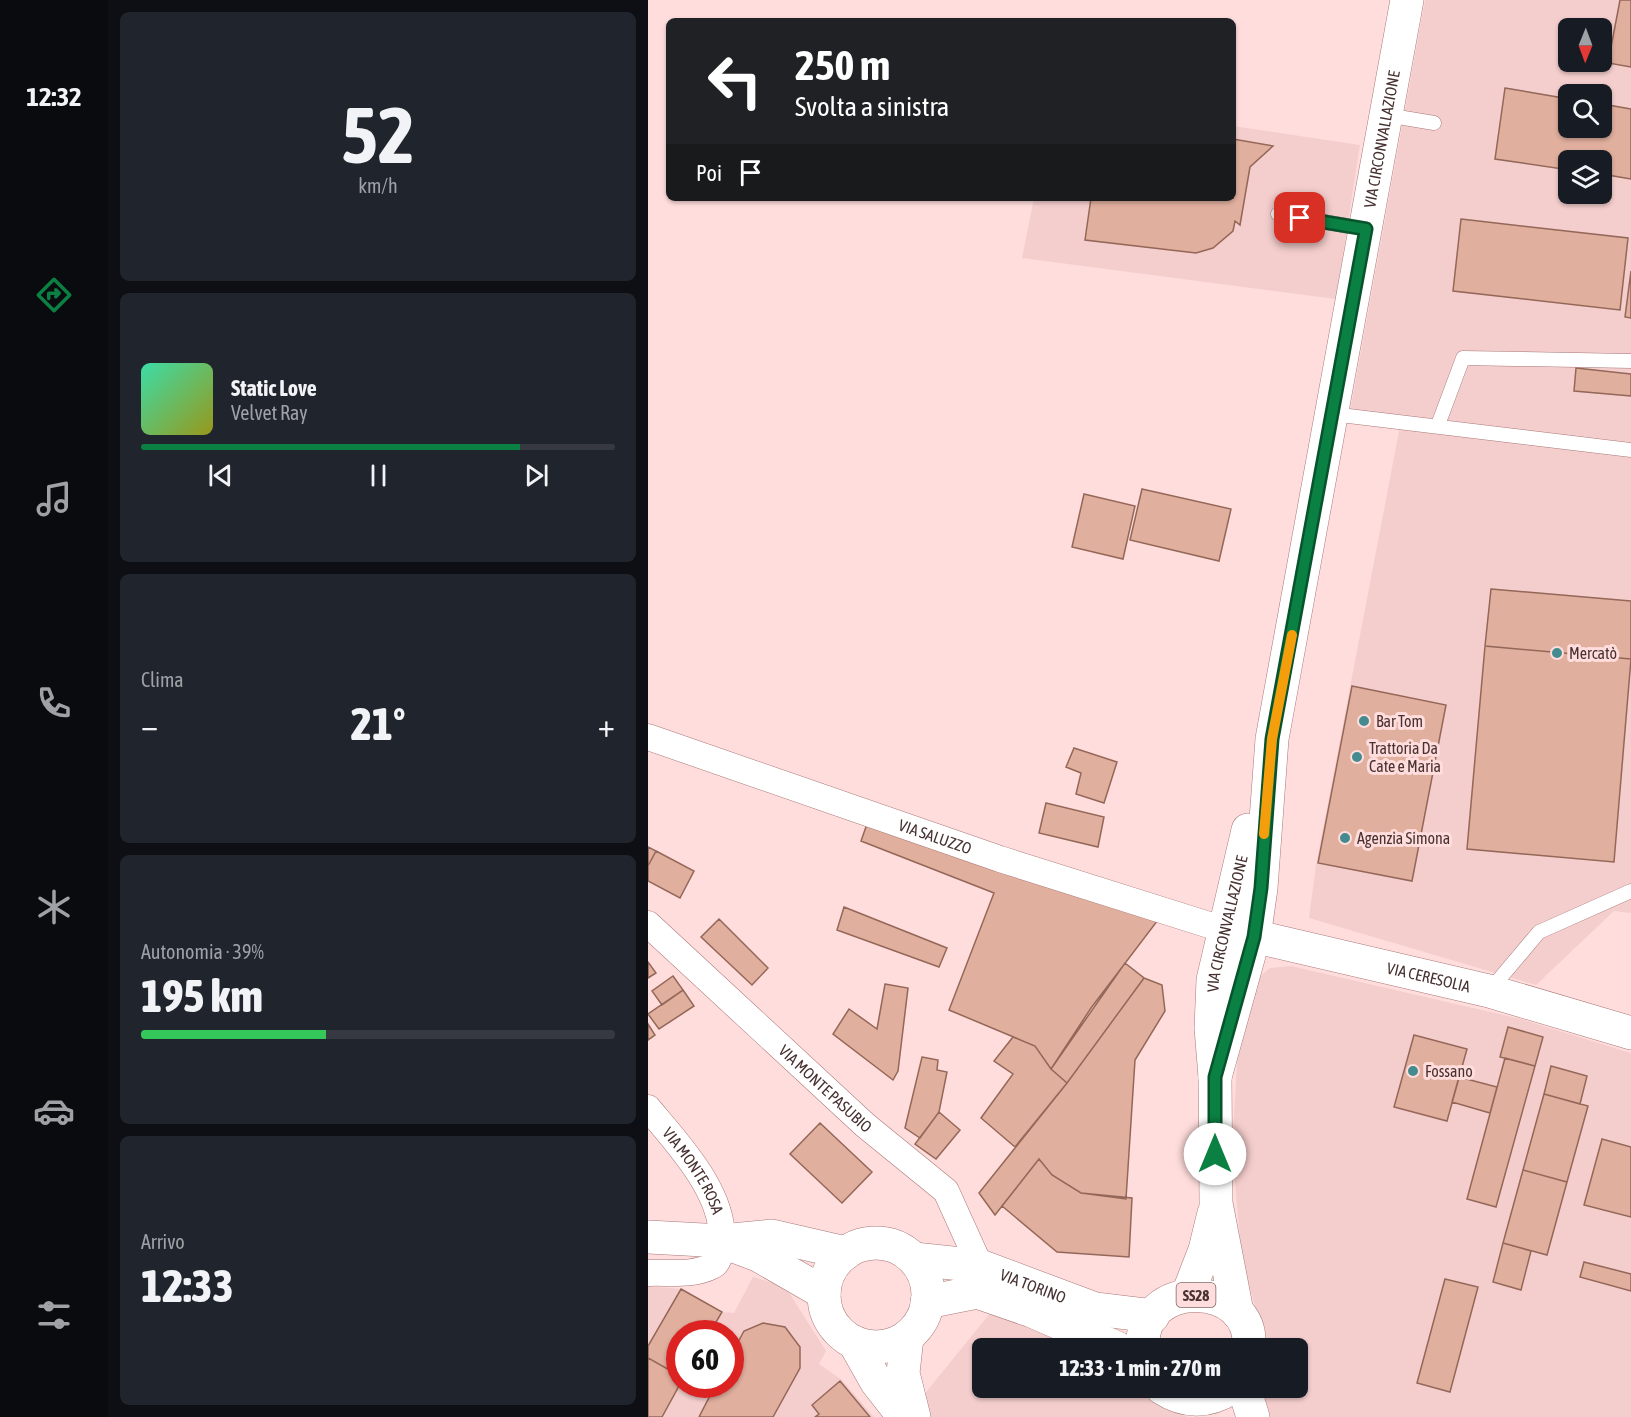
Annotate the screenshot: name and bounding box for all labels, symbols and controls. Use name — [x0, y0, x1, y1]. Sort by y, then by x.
north arrow — [1558, 18, 1612, 72]
map controls — [1558, 18, 1612, 204]
text: 250 m — [795, 41, 890, 89]
icon: left — [696, 42, 774, 120]
street label: VIA CIRCONVALLAZIONE — [1360, 69, 1403, 209]
text: 12:32 — [26, 81, 82, 112]
button: search — [1558, 84, 1612, 138]
text: 52 — [341, 90, 415, 180]
text: Svolta a sinistra — [795, 91, 949, 122]
button: layers — [1558, 150, 1612, 204]
icon: arrive — [734, 156, 767, 189]
text: Poi — [696, 160, 722, 186]
text: km/h — [358, 174, 398, 197]
pin — [1274, 192, 1325, 243]
icon: arrive — [1283, 201, 1316, 234]
icon: directions — [33, 274, 75, 316]
text: Static Love — [231, 375, 317, 401]
text: Velvet Ray — [231, 401, 308, 424]
icon: previous — [204, 459, 237, 492]
icon: pause — [362, 459, 395, 492]
icon: next — [520, 459, 553, 492]
icon: music — [33, 478, 75, 520]
place label: Mercatò — [1569, 644, 1617, 662]
marker: Mercatò — [1550, 646, 1564, 660]
text: Clima — [141, 668, 184, 691]
icon: phone — [33, 682, 75, 724]
text: 21° — [351, 698, 405, 750]
text: − — [141, 706, 158, 744]
text: + — [598, 706, 615, 744]
place label: Bar Tom — [1376, 712, 1423, 730]
marker: Bar Tom — [1357, 714, 1371, 728]
place label: Trattoria Da Cate e Maria — [1369, 739, 1441, 775]
marker: Trattoria Da Cate e Maria — [1350, 750, 1364, 764]
street label: VIA SALUZZO — [896, 816, 974, 857]
place label: Agenzia Simona — [1357, 829, 1450, 848]
marker: Agenzia Simona — [1338, 831, 1352, 845]
street label: VIA CIRCONVALLAZIONE — [1204, 854, 1251, 992]
icon: climate — [33, 886, 75, 928]
text: Autonomia · 39% — [141, 940, 264, 963]
street label: VIA CERESOLIA — [1385, 959, 1472, 995]
text: 195 km — [141, 970, 263, 1022]
street label: VIA MONTE PASUBIO — [775, 1041, 875, 1136]
place label: Fossano — [1425, 1062, 1473, 1080]
marker: Fossano — [1406, 1064, 1420, 1078]
icon: car — [33, 1090, 75, 1132]
position arrow — [1183, 1122, 1247, 1186]
street label: VIA MONTE ROSA — [659, 1124, 727, 1216]
text: Arrivo — [141, 1230, 185, 1253]
text: 12:33 — [141, 1260, 234, 1312]
street label: VIA TORINO — [998, 1265, 1069, 1306]
road number: SS28 — [1176, 1283, 1216, 1307]
icon: filters — [33, 1294, 75, 1336]
speed limit sign: 60 — [666, 1320, 744, 1398]
text: 12:33 · 1 min · 270 m — [1059, 1355, 1221, 1381]

